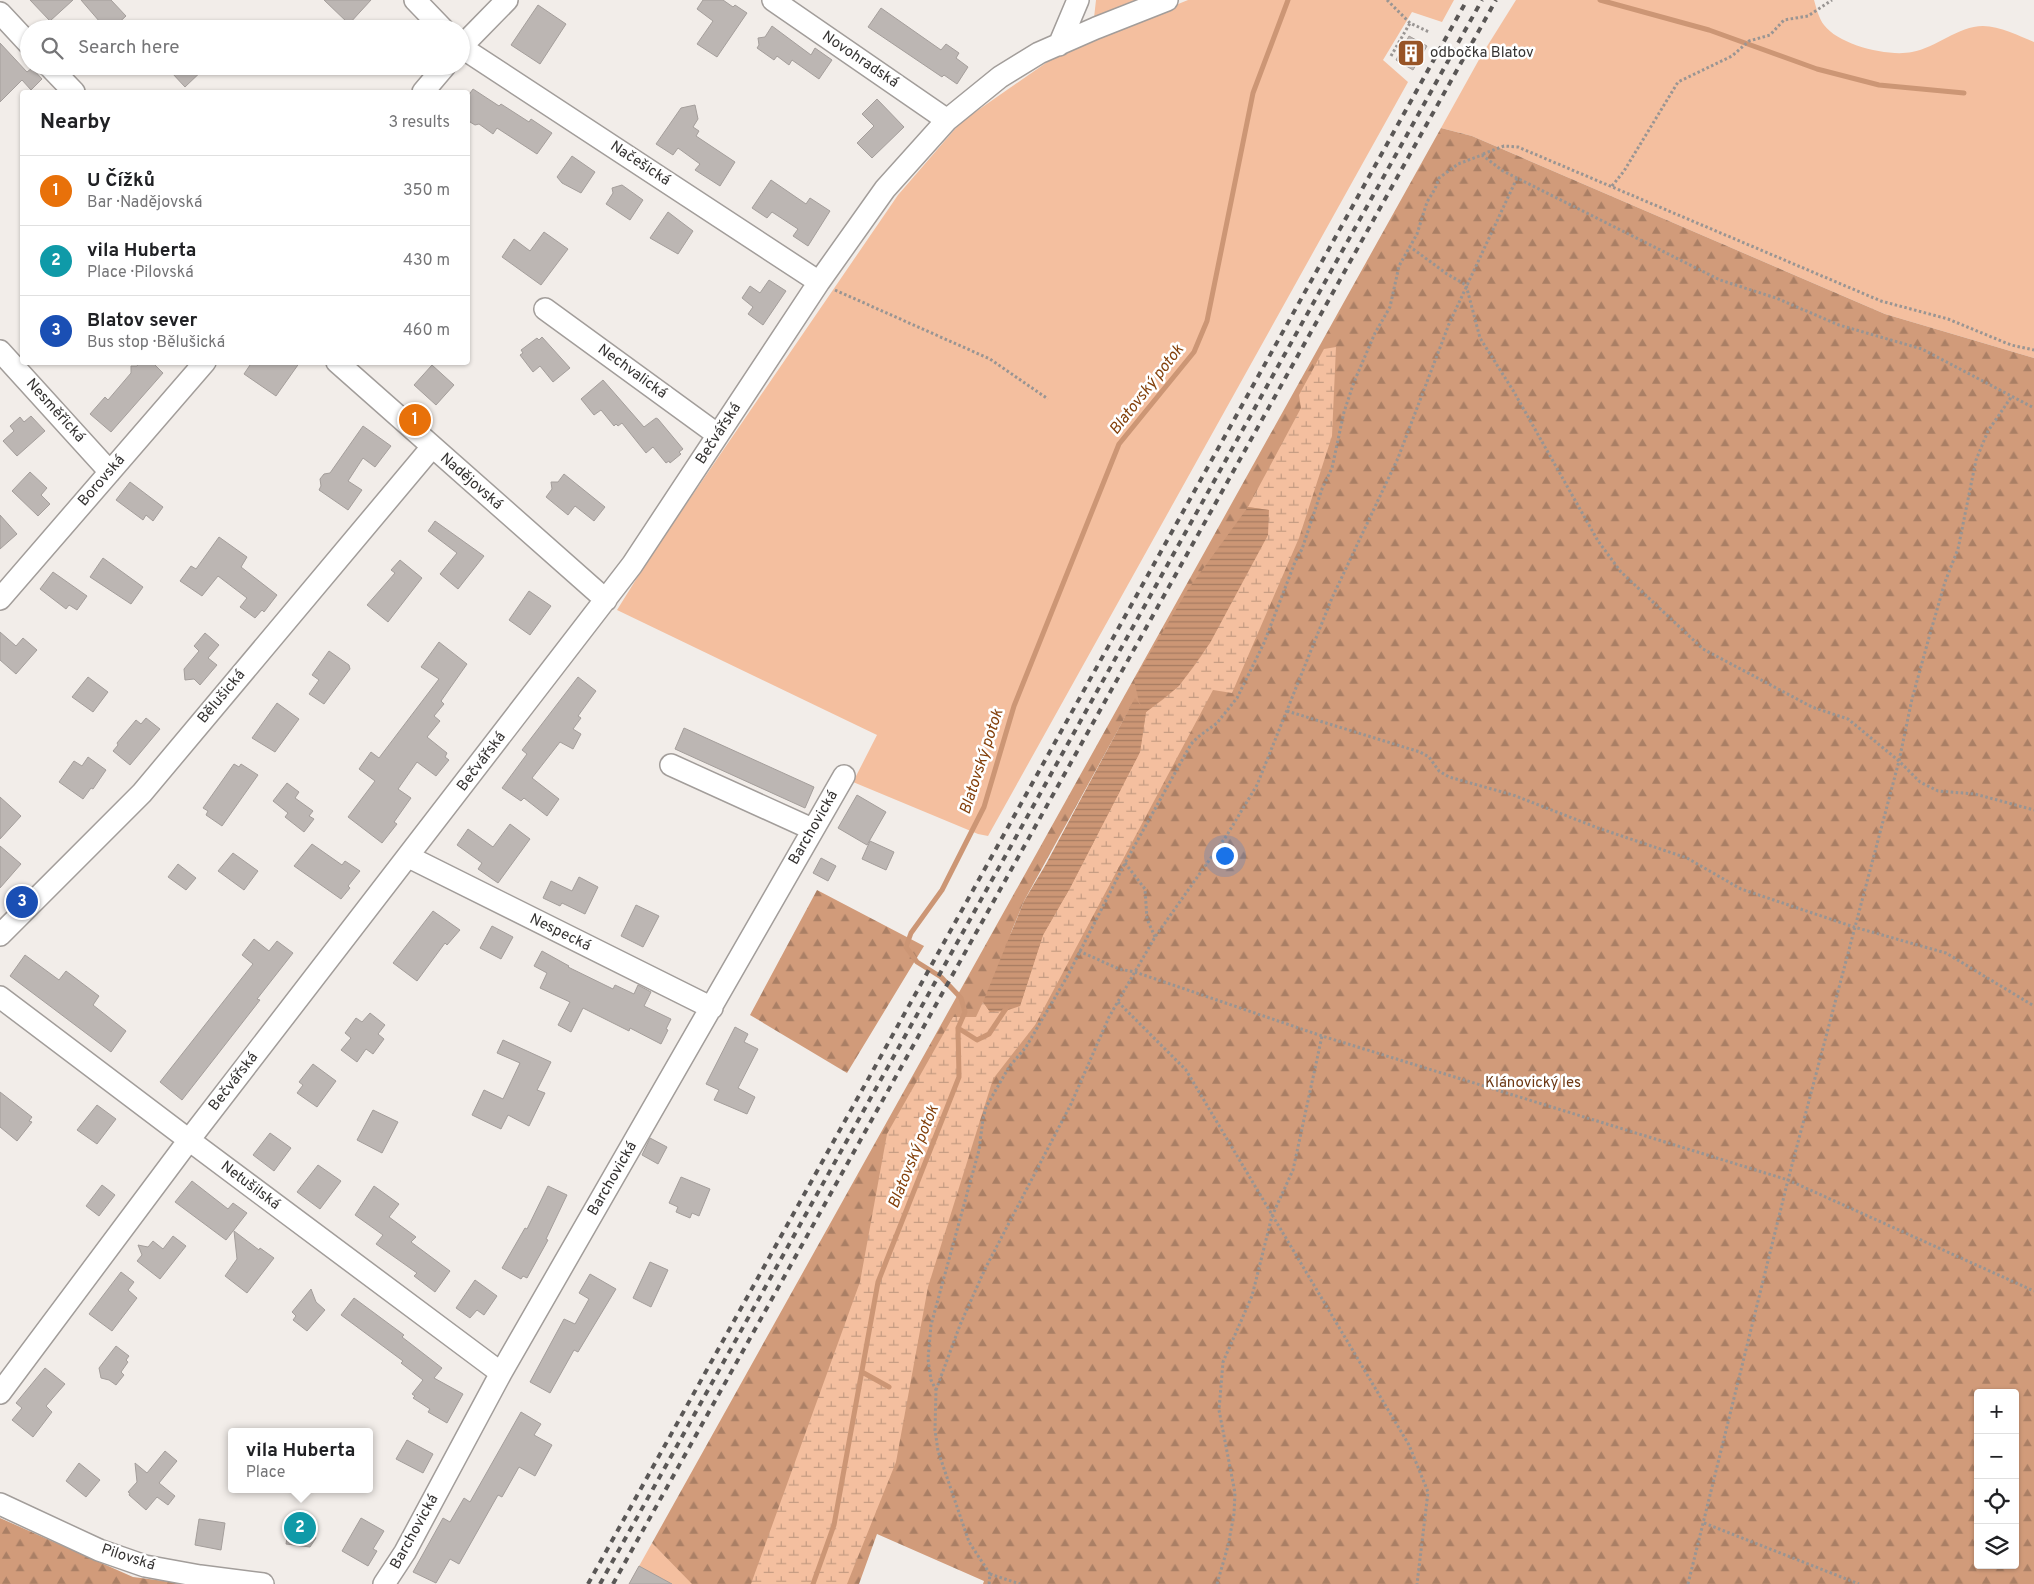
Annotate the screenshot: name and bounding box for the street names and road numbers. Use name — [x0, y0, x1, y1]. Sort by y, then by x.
street label: Novohradská — [818, 27, 902, 93]
street label: Načešická — [606, 137, 674, 191]
street label: Nechvalická — [594, 340, 671, 404]
street label: Nesměřická — [21, 375, 89, 447]
street label: Bečvářská — [692, 400, 746, 468]
street label: Nadějovská — [436, 450, 506, 515]
street label: Borovská — [74, 451, 130, 511]
street label: Bělušická — [194, 666, 250, 728]
street label: Bečvářská — [453, 728, 511, 796]
street label: Barchovická — [785, 787, 843, 869]
street label: Nespecká — [526, 910, 594, 956]
street label: Bečvářská — [205, 1049, 263, 1115]
street label: Barchovická — [584, 1138, 642, 1220]
street label: Netušilská — [216, 1157, 284, 1215]
street label: Barchovická — [387, 1491, 443, 1573]
street label: Pilovská — [99, 1540, 158, 1576]

